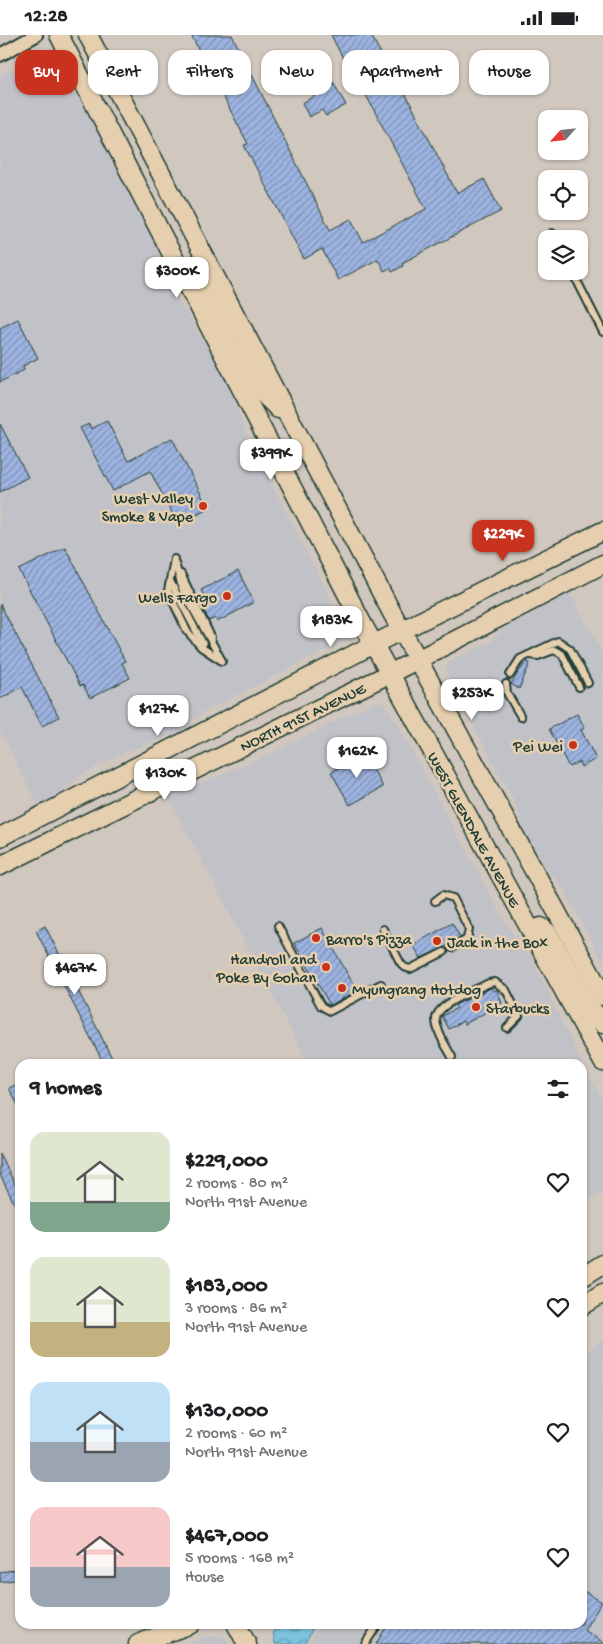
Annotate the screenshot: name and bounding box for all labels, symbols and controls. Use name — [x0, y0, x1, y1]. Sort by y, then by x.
text: 12:28 — [25, 6, 68, 29]
chip: Buy — [15, 50, 78, 95]
chip: Rent — [88, 50, 158, 95]
chip: Filters — [168, 50, 251, 95]
chip: New — [261, 50, 332, 95]
chip: Apartment — [342, 50, 459, 95]
chip: House — [469, 50, 549, 95]
north arrow — [538, 110, 588, 160]
map controls — [538, 110, 588, 280]
button: locate — [538, 170, 588, 220]
button: layers — [538, 230, 588, 280]
pin: $300K — [142, 257, 212, 299]
text: $300K — [156, 263, 198, 282]
pin: $399K — [236, 439, 306, 481]
text: $399K — [251, 445, 291, 464]
place label: West Valley Smoke & Vape — [102, 491, 194, 528]
marker: West Valley Smoke & Vape — [197, 500, 209, 512]
pin: $229K — [468, 519, 538, 562]
text: $229K — [483, 526, 523, 545]
place label: Wells Fargo — [138, 590, 217, 609]
marker: Wells Fargo — [221, 590, 233, 602]
pin: $183K — [296, 605, 366, 648]
text: $183K — [311, 612, 351, 631]
pin: $253K — [437, 679, 507, 721]
street label: NORTH 91ST AVENUE — [238, 680, 370, 758]
text: $253K — [452, 685, 492, 704]
pin: $127K — [123, 695, 193, 737]
text: $127K — [139, 701, 177, 720]
pin: $162K — [322, 737, 392, 779]
place label: Pei Wei — [512, 739, 563, 758]
marker: Pei Wei — [567, 739, 579, 751]
text: $162K — [338, 743, 376, 762]
street label: WEST GLENDALE AVENUE — [421, 750, 523, 913]
pin: $130K — [130, 759, 200, 801]
text: $130K — [145, 765, 185, 784]
marker: Barro's Pizza — [310, 932, 322, 944]
place label: Barro's Pizza — [325, 932, 413, 951]
marker: Jack in the Box — [431, 935, 443, 947]
place label: Jack in the Box — [447, 935, 548, 954]
place label: Handroll and Poke By Gohan — [215, 952, 318, 989]
pin: $467K — [40, 953, 110, 996]
text: $467K — [55, 960, 95, 979]
marker: Handroll and Poke By Gohan — [320, 961, 332, 973]
marker: Myungrang Hotdog — [336, 982, 348, 994]
place label: Myungrang Hotdog — [352, 982, 481, 1001]
marker: Starbucks — [470, 1001, 482, 1013]
place label: Starbucks — [486, 1001, 550, 1020]
icon: filters — [544, 1075, 572, 1103]
text: 9 homes — [30, 1077, 101, 1102]
text: $229,000 — [185, 1150, 268, 1175]
icon: home — [70, 1152, 130, 1212]
icon: heart — [544, 1168, 572, 1196]
text: 2 rooms · 80 m² — [185, 1175, 288, 1194]
text: North 91st Avenue — [185, 1194, 307, 1213]
text: $183,000 — [185, 1275, 268, 1300]
icon: home — [70, 1277, 130, 1337]
icon: heart — [544, 1293, 572, 1321]
text: 3 rooms · 86 m² — [185, 1300, 288, 1319]
text: North 91st Avenue — [185, 1319, 307, 1338]
text: $130,000 — [185, 1400, 268, 1425]
icon: home — [70, 1402, 130, 1462]
icon: heart — [544, 1418, 572, 1446]
text: 2 rooms · 60 m² — [185, 1425, 287, 1444]
text: North 91st Avenue — [185, 1444, 307, 1463]
text: $467,000 — [185, 1525, 268, 1550]
icon: home — [70, 1527, 130, 1587]
icon: heart — [544, 1543, 572, 1571]
text: 5 rooms · 168 m² — [185, 1550, 294, 1569]
text: House — [185, 1569, 224, 1588]

